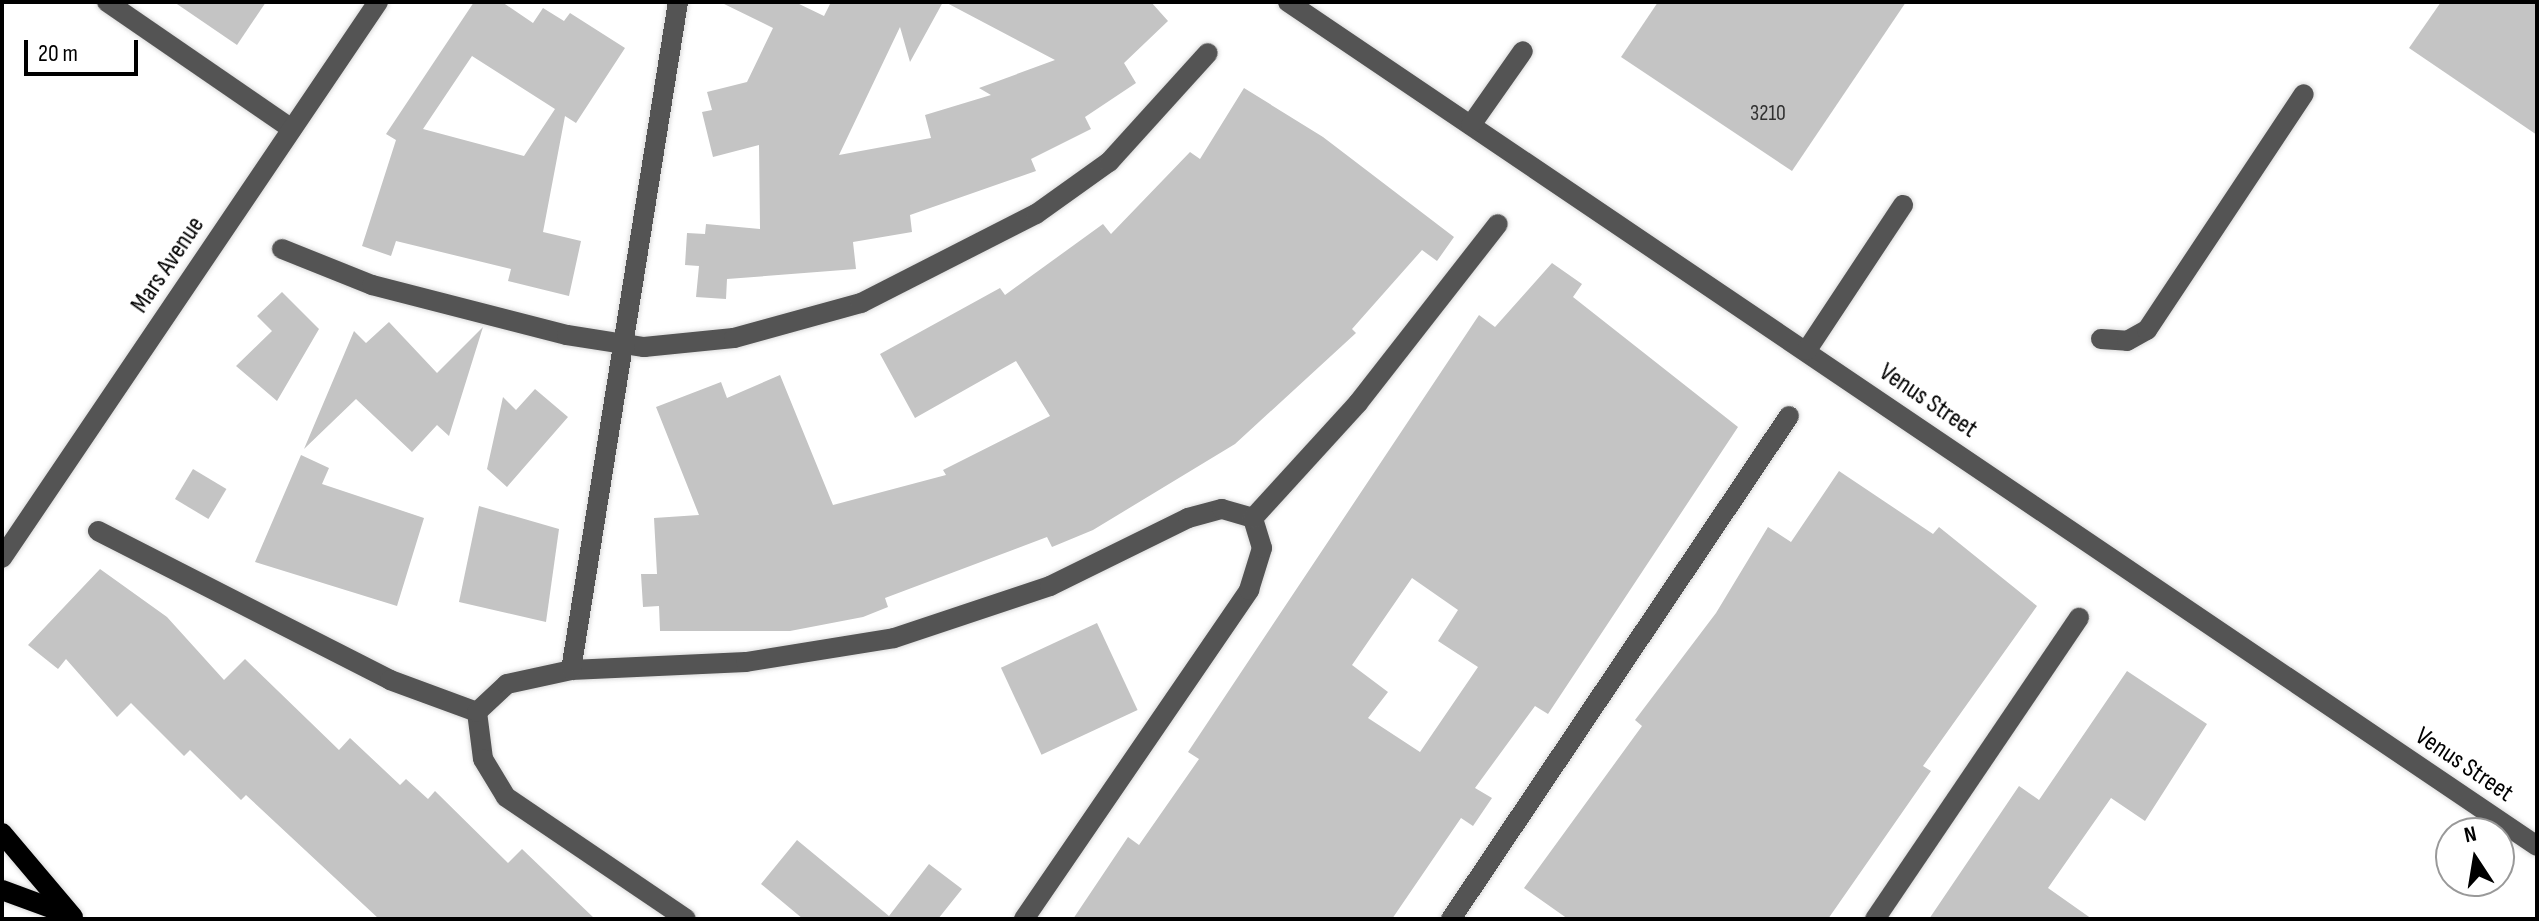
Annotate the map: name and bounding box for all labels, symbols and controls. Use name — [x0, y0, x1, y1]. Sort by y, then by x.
scale bar — [28, 24, 142, 74]
text: 20 m — [38, 39, 78, 68]
house number: 3210 — [1750, 101, 1786, 127]
street label: Mars Avenue — [124, 211, 212, 319]
street label: Venus Street — [1873, 357, 1983, 445]
street label: Venus Street — [2409, 721, 2519, 809]
north arrow — [2435, 817, 2515, 897]
text: N — [2462, 821, 2479, 849]

